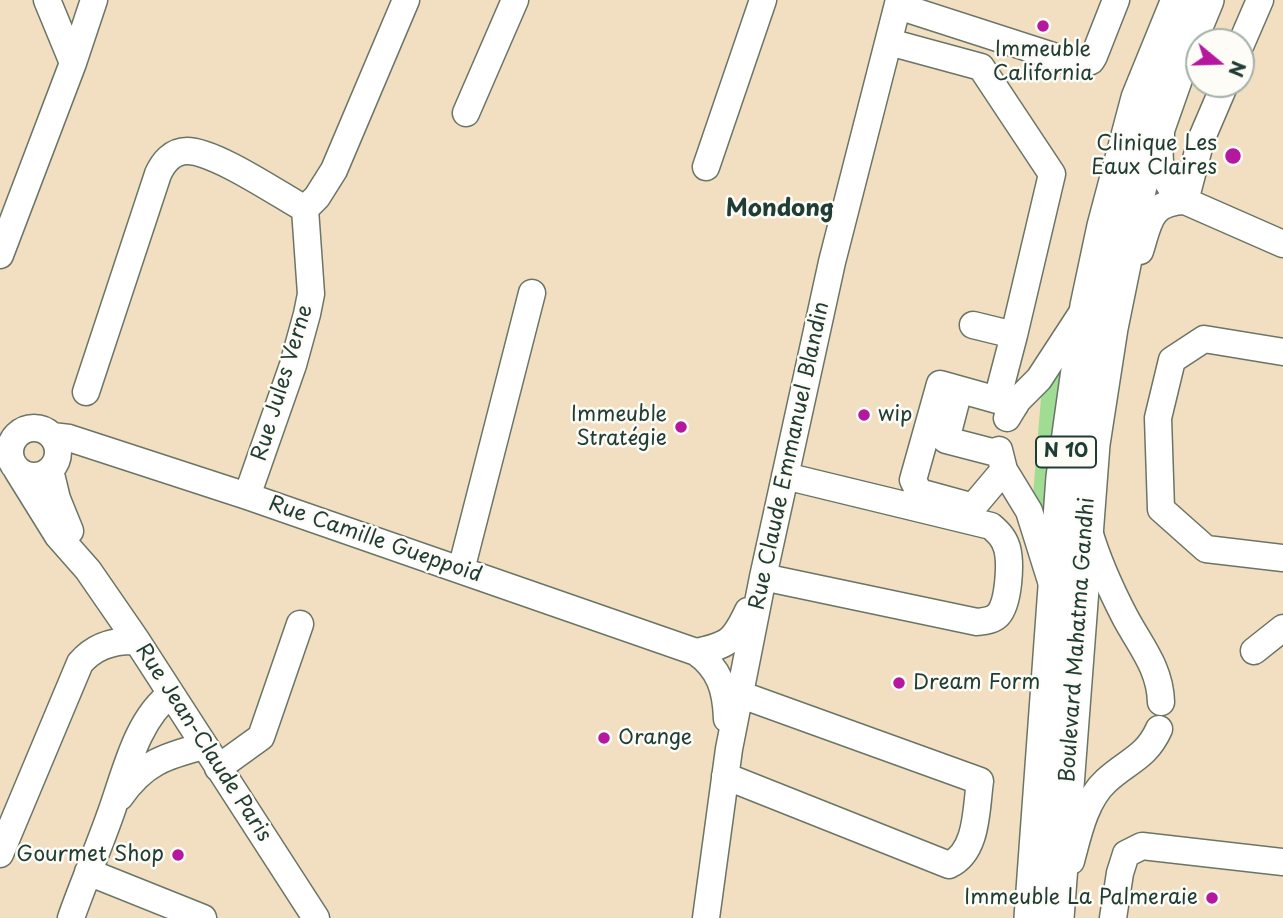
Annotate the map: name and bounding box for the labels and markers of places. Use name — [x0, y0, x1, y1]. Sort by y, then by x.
marker: Immeuble California — [1035, 18, 1051, 34]
place label: Immeuble California — [993, 37, 1093, 87]
place label: Clinique Les Eaux Claires — [1091, 131, 1217, 181]
marker: Clinique Les Eaux Claires — [1223, 146, 1243, 166]
place label: Immeuble Stratégie — [571, 402, 667, 452]
place label: wip — [878, 402, 912, 428]
marker: wip — [856, 407, 872, 423]
marker: Immeuble Stratégie — [673, 419, 689, 435]
place label: Dream Form — [913, 670, 1040, 696]
marker: Dream Form — [891, 675, 907, 691]
place label: Orange — [618, 725, 692, 751]
marker: Orange — [596, 730, 612, 746]
place label: Gourmet Shop — [16, 842, 164, 868]
marker: Gourmet Shop — [170, 847, 186, 863]
place label: Immeuble La Palmeraie — [964, 885, 1198, 911]
marker: Immeuble La Palmeraie — [1204, 890, 1220, 906]

